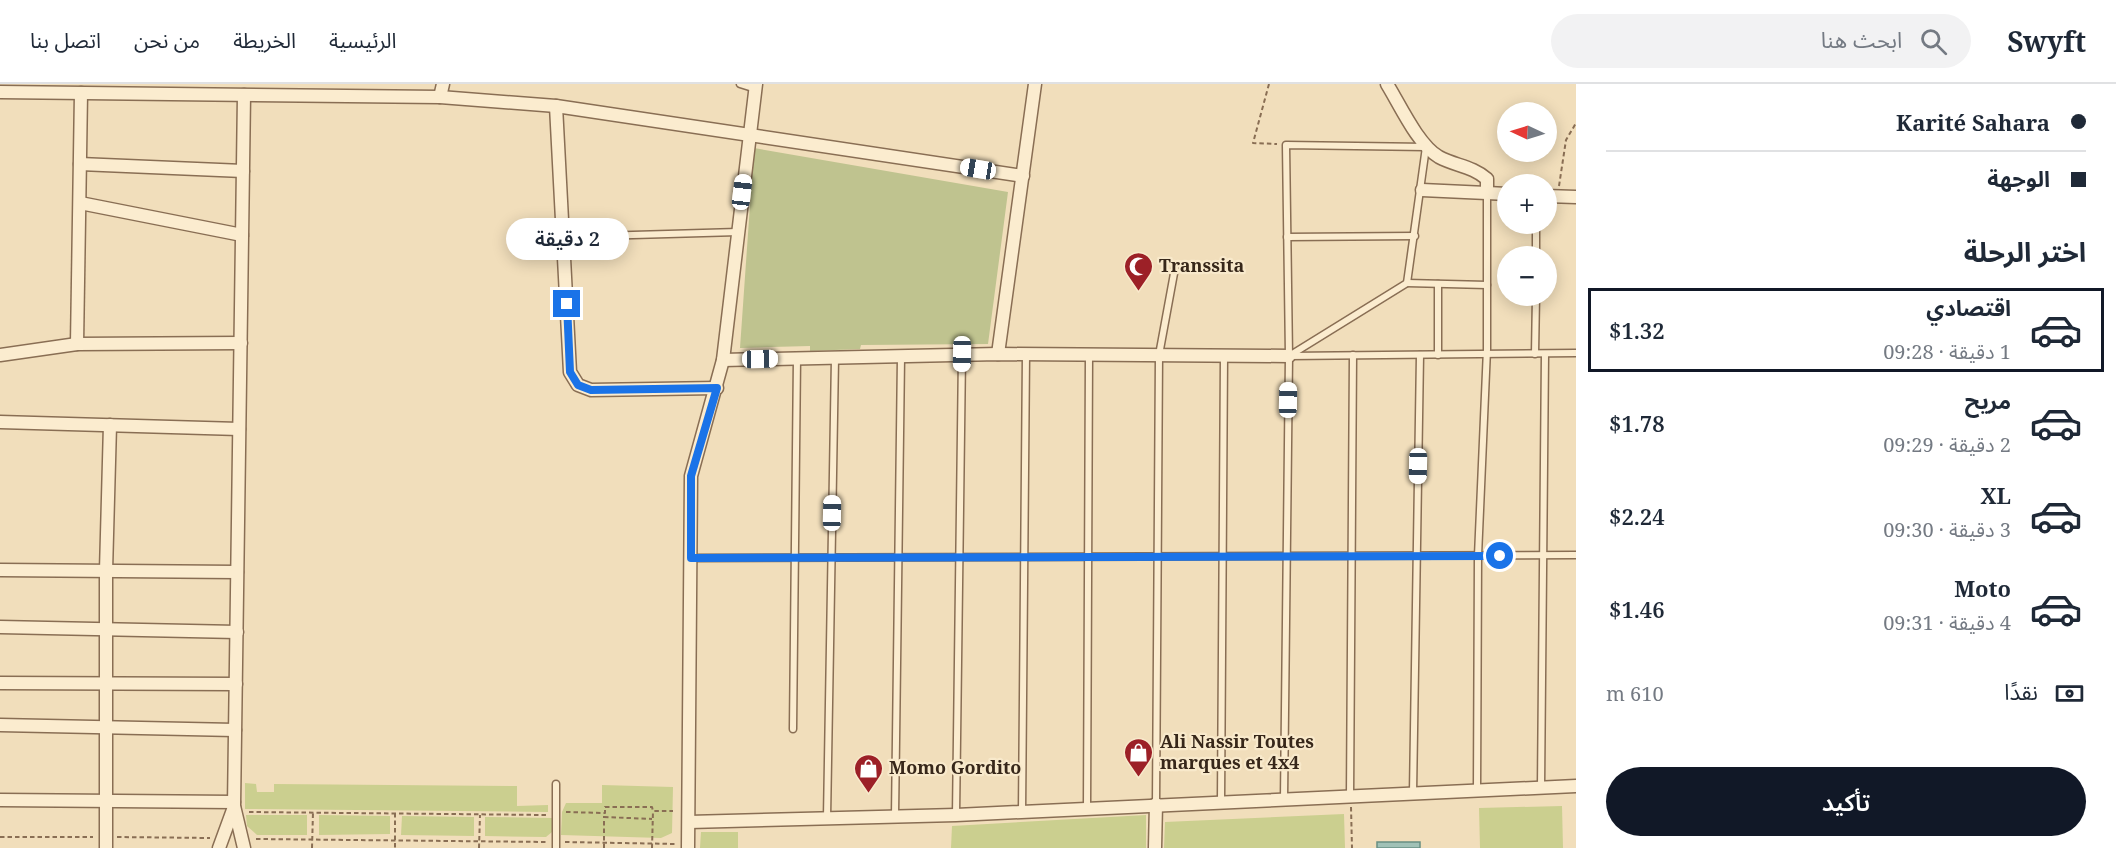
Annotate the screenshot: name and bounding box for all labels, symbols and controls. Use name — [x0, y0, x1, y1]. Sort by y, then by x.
search box — [1551, 14, 1971, 68]
text: Swyft — [2007, 22, 2086, 60]
text: ابحث هنا — [1821, 24, 1902, 54]
icon: search — [1917, 25, 1950, 58]
text: اتصل بنا — [30, 26, 101, 54]
text: من نحن — [134, 26, 200, 54]
text: الخريطة — [233, 26, 296, 54]
text: الرئيسية — [329, 26, 397, 54]
north arrow — [1497, 102, 1557, 162]
map controls — [1497, 102, 1557, 306]
text: Karité Sahara — [1896, 107, 2050, 137]
car — [959, 157, 997, 181]
text: الوجهة — [1987, 163, 2050, 193]
car — [731, 173, 753, 211]
button: + — [1497, 174, 1557, 234]
callout: 2 دقيقة — [506, 217, 628, 259]
text: 2 دقيقة — [535, 225, 600, 252]
text: اختر الرحلة — [1964, 233, 2086, 270]
button: − — [1497, 246, 1557, 306]
mosque icon: Transsita — [1122, 250, 1154, 292]
place label: Transsita — [1159, 253, 1245, 277]
route end — [553, 290, 580, 317]
text: اقتصادي — [1926, 292, 2011, 322]
icon: car — [2029, 303, 2083, 357]
text: $1.32 — [1609, 315, 1665, 345]
car — [953, 336, 971, 372]
text: 1 دقيقة · 09:28 — [1883, 338, 2011, 365]
car — [742, 350, 778, 368]
car — [1279, 382, 1297, 418]
text: مريح — [1965, 385, 2011, 415]
icon: car — [2029, 396, 2083, 450]
text: $1.78 — [1609, 408, 1665, 438]
text: 2 دقيقة · 09:29 — [1883, 431, 2011, 458]
car — [1409, 448, 1427, 484]
text: XL — [1980, 480, 2011, 510]
icon: car — [2029, 489, 2083, 543]
car — [823, 495, 841, 531]
text: $2.24 — [1609, 501, 1665, 531]
text: 3 دقيقة · 09:30 — [1883, 516, 2011, 543]
route start — [1486, 542, 1513, 569]
text: Moto — [1954, 573, 2011, 603]
icon: car — [2029, 582, 2083, 636]
text: $1.46 — [1609, 594, 1665, 624]
text: 4 دقيقة · 09:31 — [1883, 609, 2011, 636]
text: نقدًا — [2004, 676, 2038, 706]
icon: cash — [2053, 677, 2086, 710]
text: 610 m — [1606, 680, 1664, 707]
place label: Ali Nassir Toutes marques et 4x4 — [1160, 729, 1314, 774]
shop icon: Ali Nassir Toutes marques et 4x4 — [1123, 736, 1155, 778]
shop icon: Momo Gordito — [852, 752, 884, 794]
place label: Momo Gordito — [889, 755, 1021, 779]
button: تأكيد — [1606, 767, 2086, 836]

